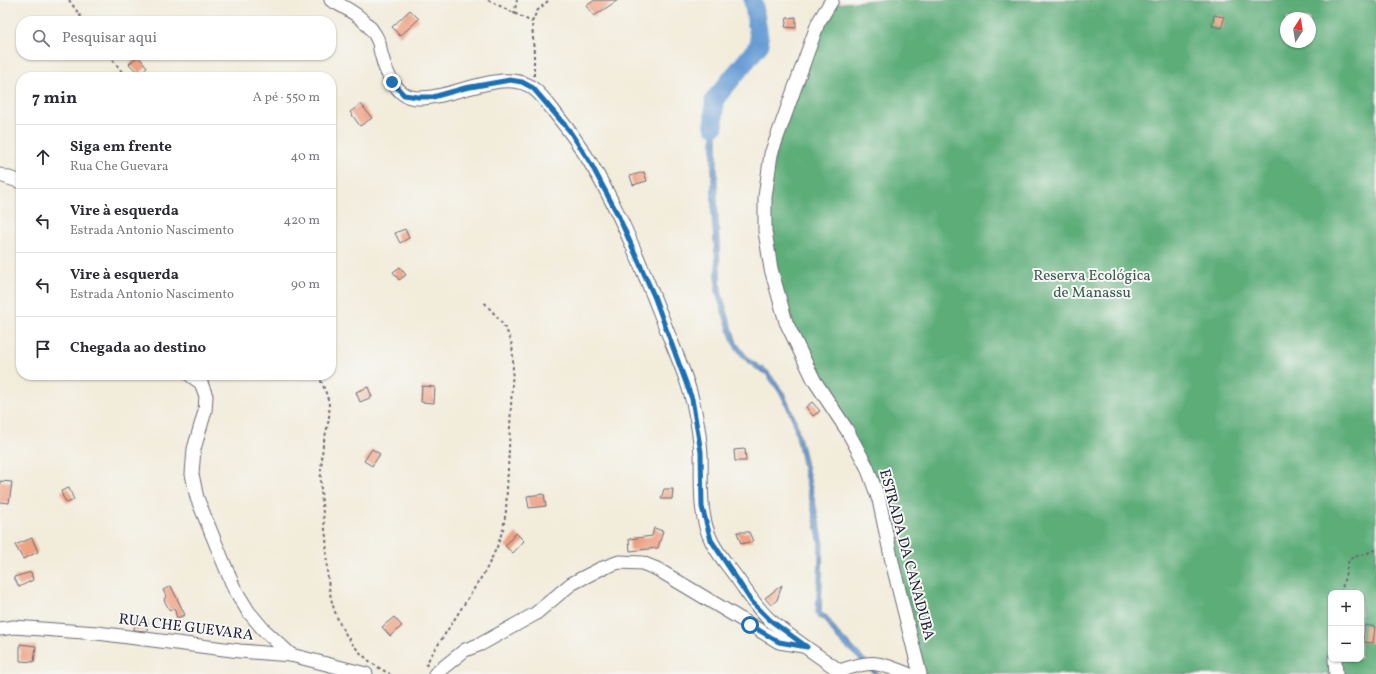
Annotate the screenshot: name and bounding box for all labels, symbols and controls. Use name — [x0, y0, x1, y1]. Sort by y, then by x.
north arrow — [1280, 12, 1316, 48]
search box — [16, 16, 336, 60]
icon: search — [30, 27, 52, 49]
text: Pesquisar aqui — [62, 28, 157, 49]
route end — [383, 73, 401, 91]
text: 7 min — [32, 87, 77, 110]
text: A pé · 550 m — [253, 89, 320, 107]
text: Siga em frente — [70, 137, 172, 158]
icon: ahead — [32, 146, 54, 168]
text: 40 m — [291, 148, 320, 166]
text: Rua Che Guevara — [70, 158, 168, 176]
text: Vire à esquerda — [70, 201, 179, 222]
icon: left — [32, 210, 54, 232]
text: 420 m — [283, 212, 320, 230]
text: Estrada Antonio Nascimento — [70, 222, 234, 240]
text: Vire à esquerda — [70, 265, 179, 286]
park label: Reserva Ecológica de Manassu — [1033, 266, 1151, 304]
icon: left — [32, 274, 54, 296]
text: 90 m — [291, 276, 320, 294]
text: Estrada Antonio Nascimento — [70, 286, 234, 304]
icon: arrive — [32, 338, 54, 360]
text: Chegada ao destino — [70, 338, 206, 359]
street label: ESTRADA DA CANADUBA — [873, 467, 939, 643]
map controls — [1328, 590, 1364, 662]
button: + — [1328, 590, 1364, 626]
street label: RUA CHE GUEVARA — [117, 609, 255, 647]
route start — [741, 616, 759, 634]
button: − — [1328, 626, 1364, 662]

